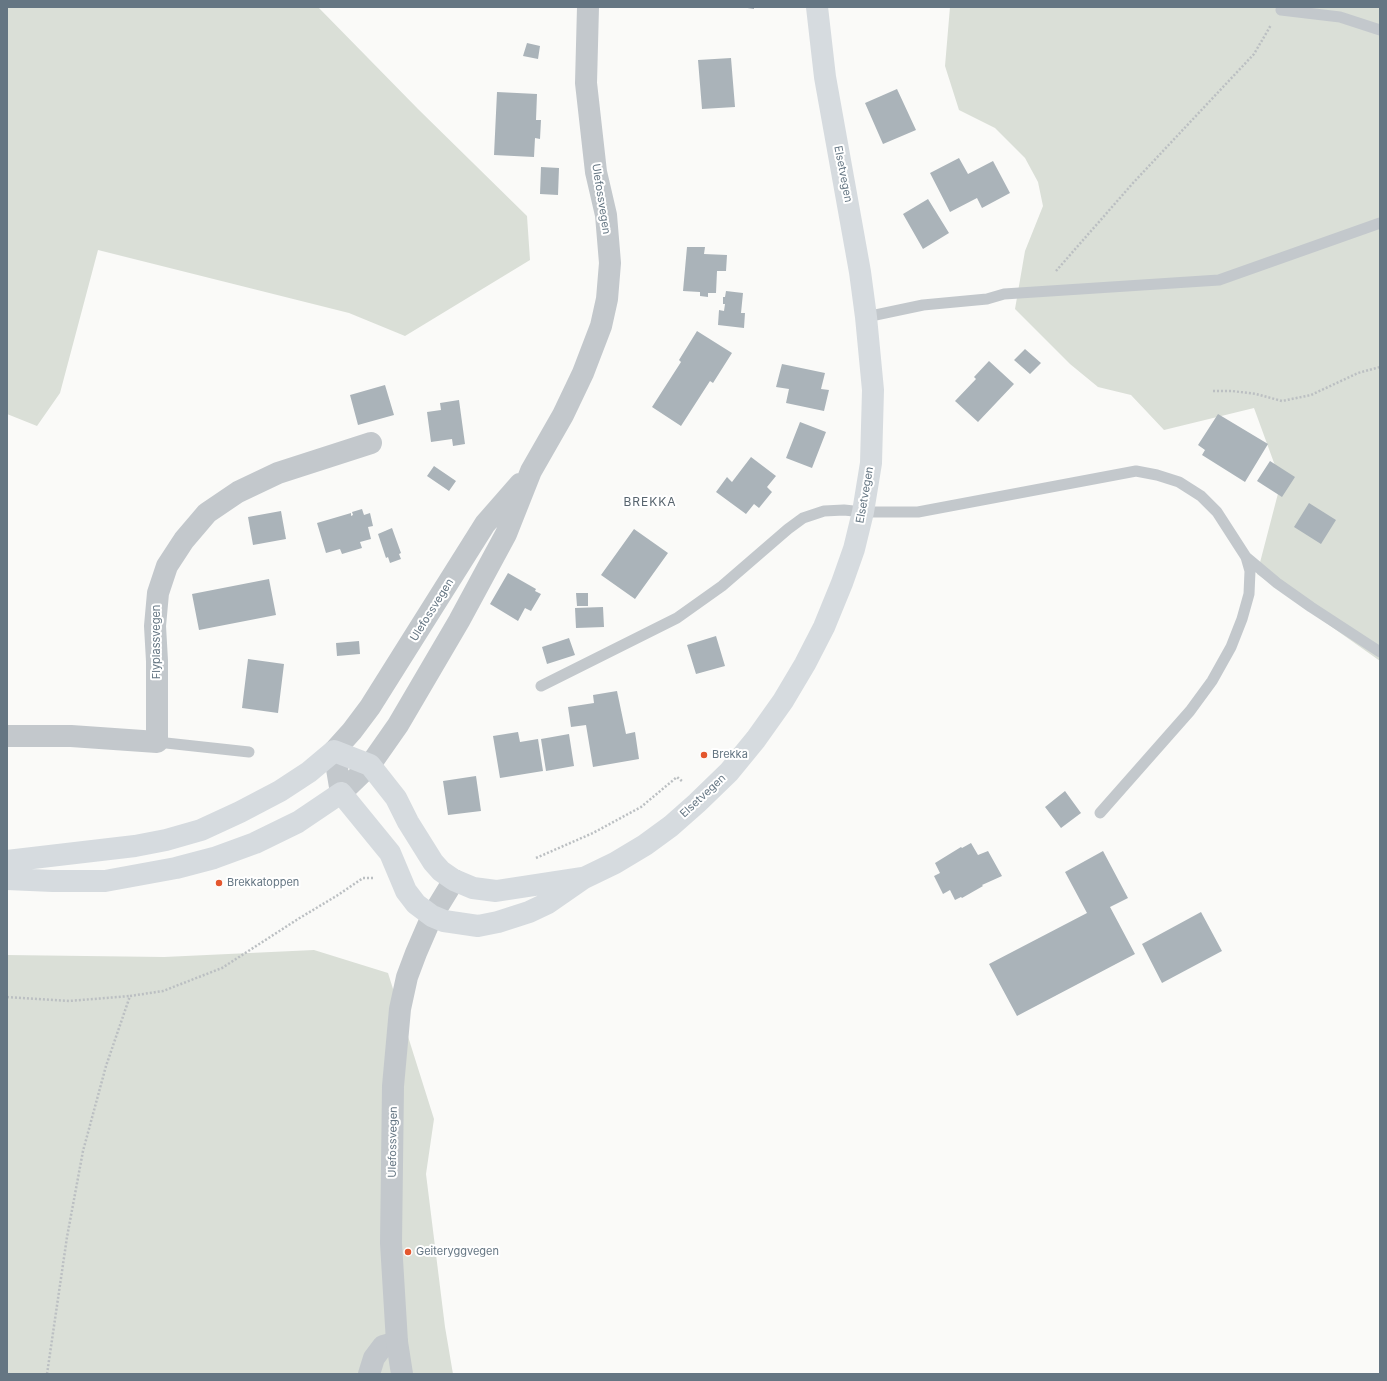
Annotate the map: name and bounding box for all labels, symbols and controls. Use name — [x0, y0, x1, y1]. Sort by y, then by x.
street label: Elsetvegen — [831, 145, 855, 203]
street label: Ulefossvegen — [589, 163, 613, 235]
street label: Elsetvegen — [854, 466, 876, 524]
district label: BREKKA — [623, 495, 677, 509]
street label: Ulefossvegen — [408, 576, 456, 644]
street label: Flyplassvegen — [150, 605, 164, 679]
place label: Brekka — [712, 748, 748, 762]
marker: Brekka — [699, 750, 709, 760]
street label: Elsetvegen — [678, 772, 728, 820]
place label: Brekkatoppen — [227, 876, 299, 890]
marker: Brekkatoppen — [214, 878, 224, 888]
street label: Ulefossvegen — [386, 1106, 400, 1178]
place label: Geiteryggvegen — [416, 1245, 499, 1259]
marker: Geiteryggvegen — [403, 1247, 413, 1257]

